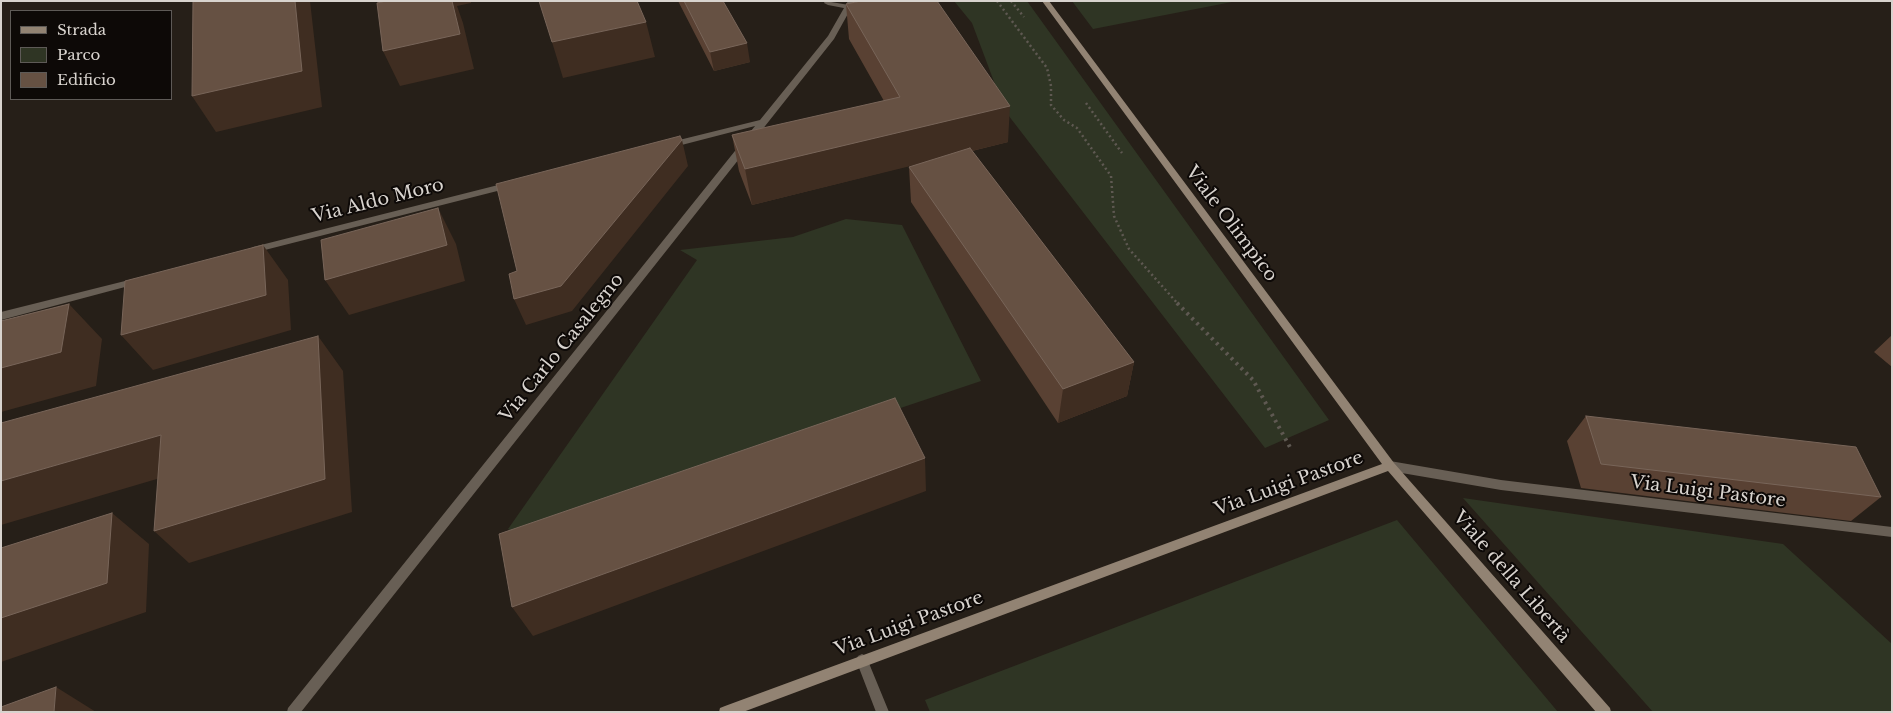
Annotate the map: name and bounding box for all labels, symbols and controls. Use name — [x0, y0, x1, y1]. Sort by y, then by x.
legend — [10, 10, 172, 100]
text: Strada — [57, 20, 106, 39]
text: Parco — [57, 45, 100, 64]
text: Edificio — [57, 70, 116, 89]
street label: Viale Olimpico — [1180, 162, 1282, 286]
street label: Via Aldo Moro — [310, 174, 446, 228]
street label: Via Carlo Casalegno — [495, 269, 629, 427]
street label: Via Luigi Pastore — [1212, 447, 1366, 521]
street label: Via Luigi Pastore — [1629, 472, 1787, 512]
street label: Viale della Libertà — [1448, 507, 1574, 647]
street label: Via Luigi Pastore — [832, 587, 986, 661]

